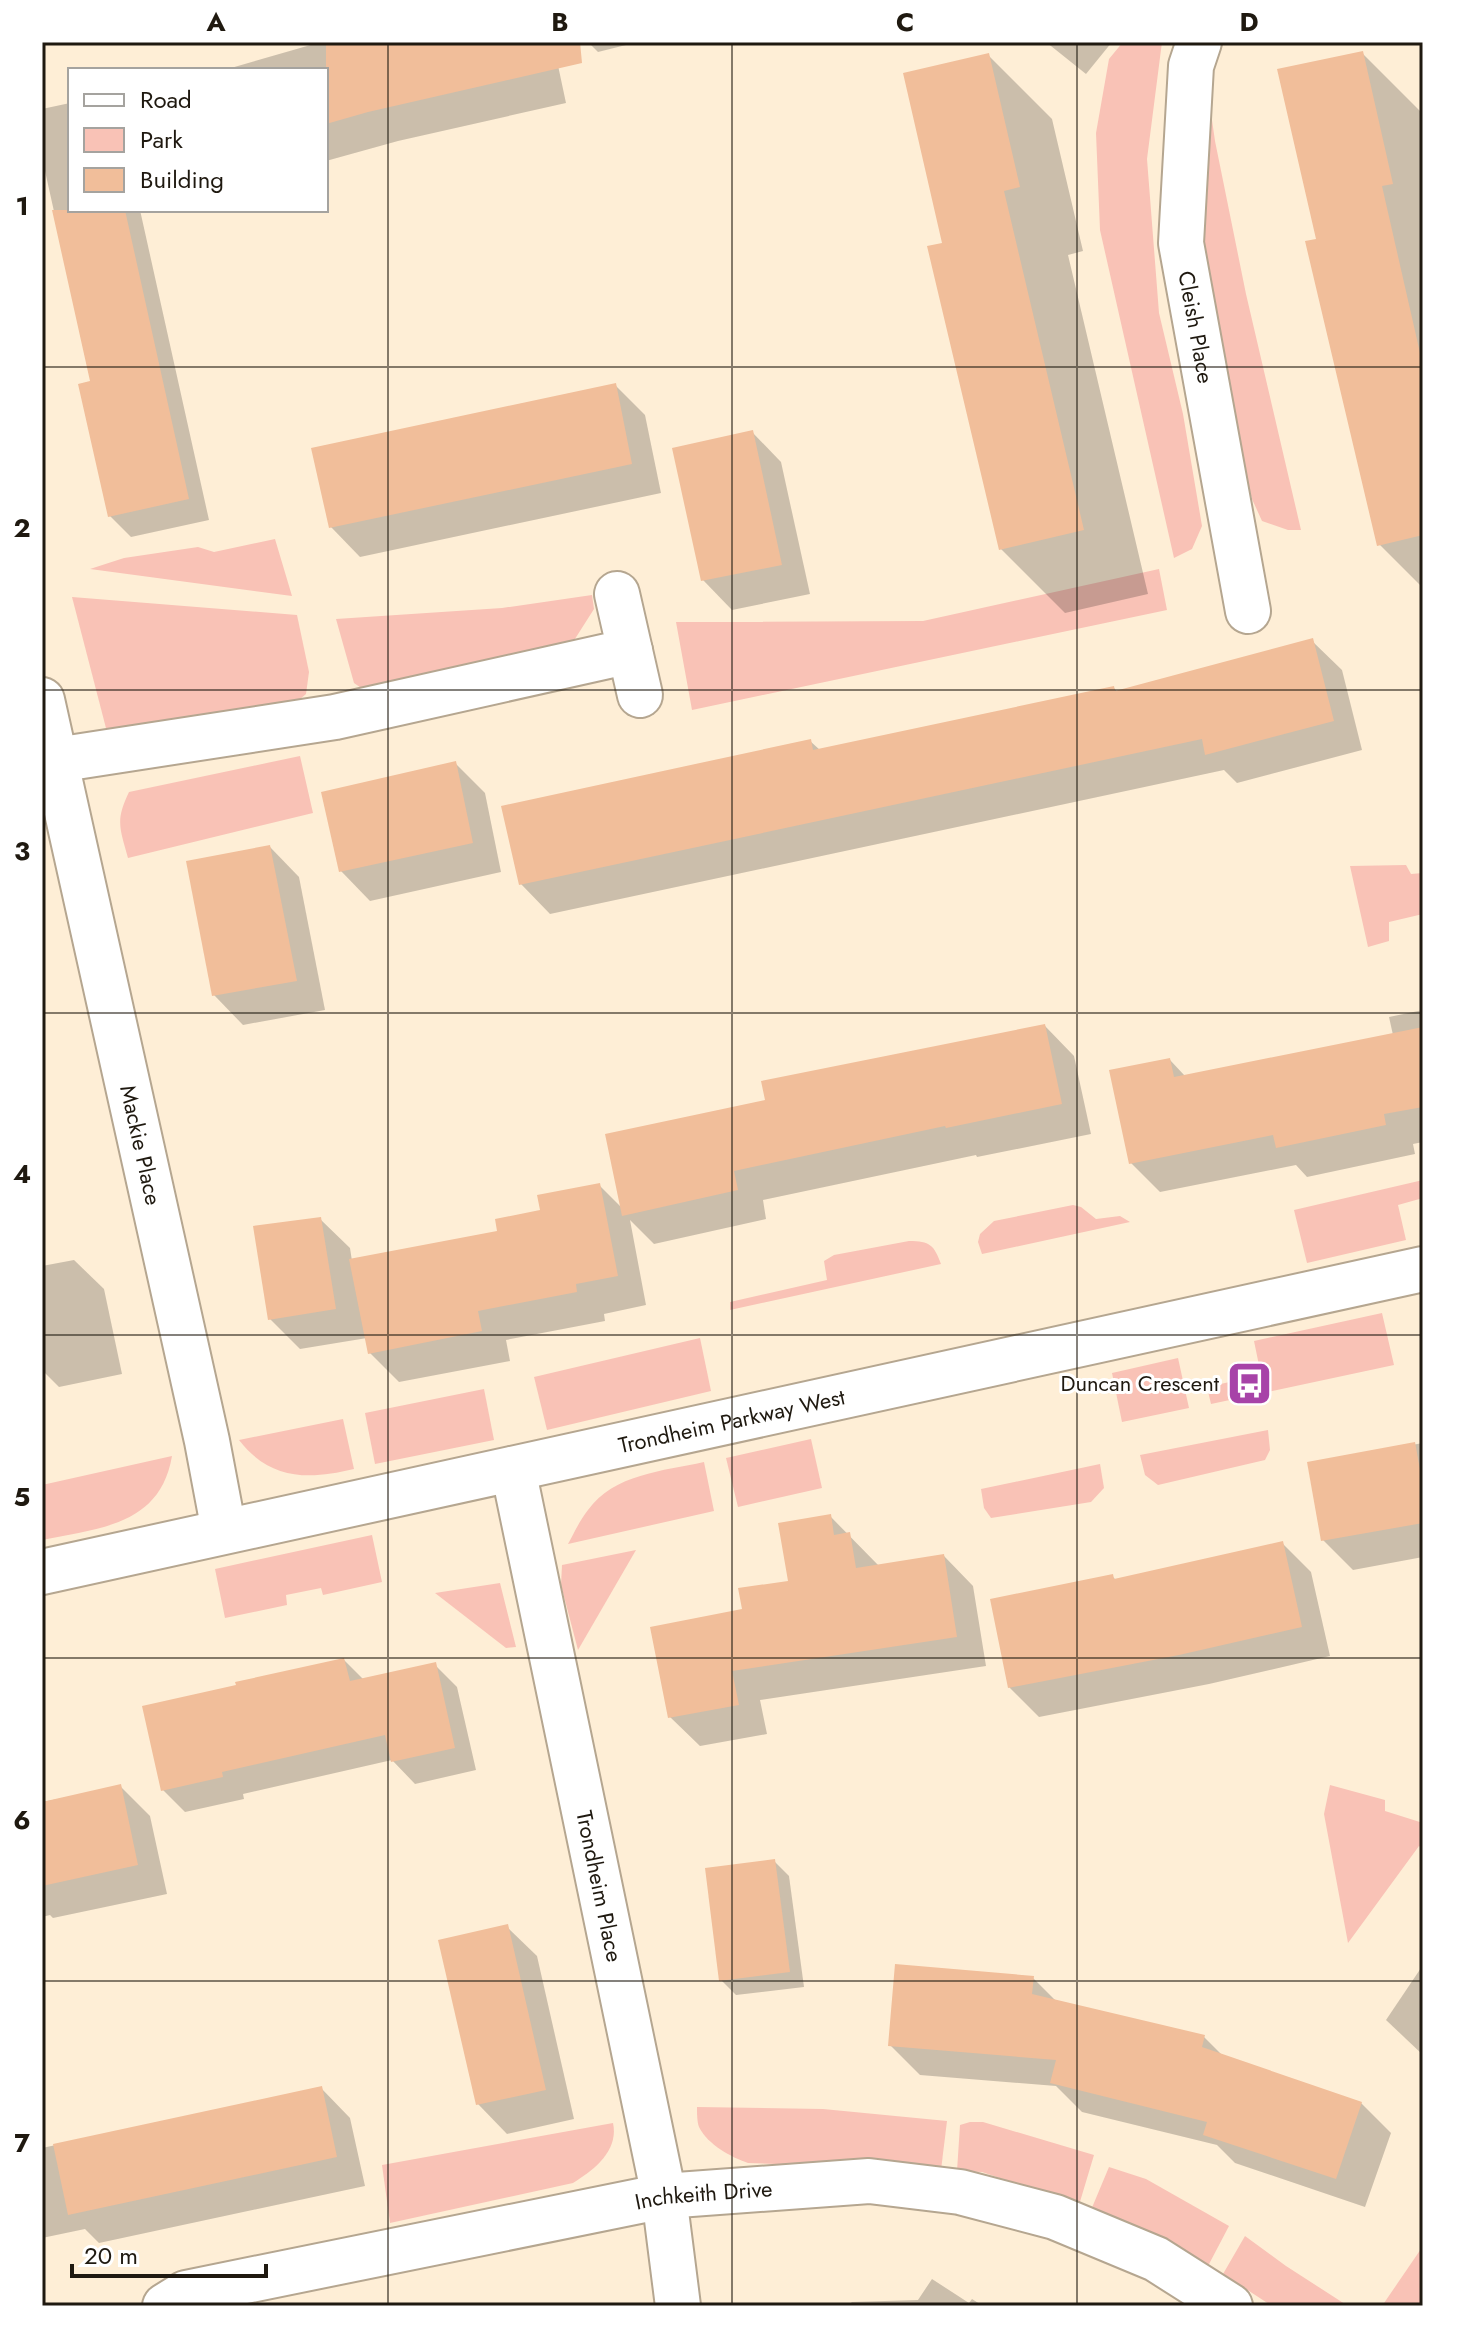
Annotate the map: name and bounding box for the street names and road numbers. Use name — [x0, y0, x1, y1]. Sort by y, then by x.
street label: Cleish Place — [1170, 268, 1222, 386]
street label: Mackie Place — [112, 1082, 170, 1208]
street label: Trondheim Parkway West — [615, 1380, 849, 1461]
street label: Trondheim Place — [568, 1808, 631, 1965]
street label: Inchkeith Drive — [632, 2172, 773, 2218]

